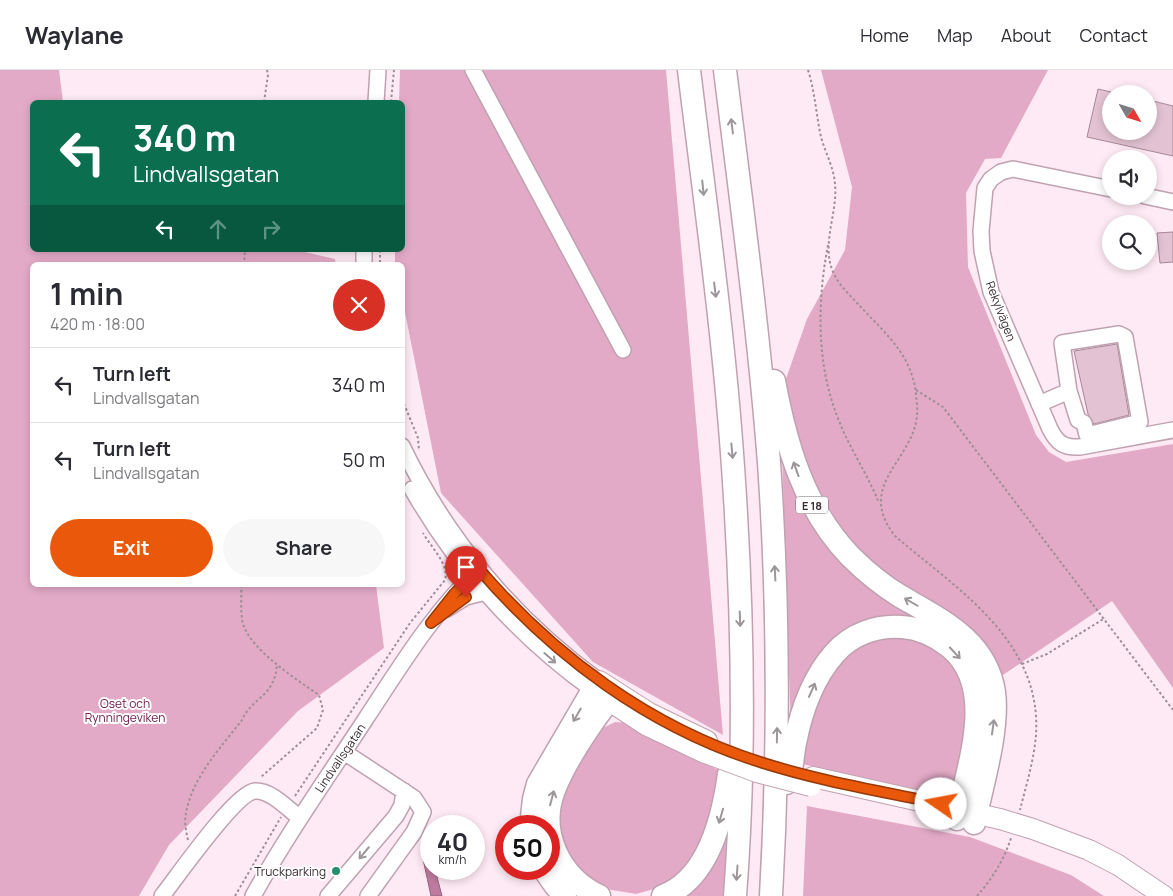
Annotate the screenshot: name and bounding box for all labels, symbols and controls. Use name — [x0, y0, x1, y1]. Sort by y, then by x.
text: Waylane — [25, 18, 124, 51]
text: Home — [860, 23, 909, 47]
text: Map — [937, 23, 973, 47]
text: About — [1001, 23, 1051, 47]
text: Contact — [1079, 23, 1148, 47]
north arrow — [1102, 85, 1158, 140]
map controls — [1102, 85, 1157, 270]
text: 340 m — [133, 114, 236, 162]
one-way arrow — [727, 118, 737, 134]
icon: left — [50, 120, 115, 185]
button: sound — [1102, 150, 1157, 205]
text: Lindvallsgatan — [133, 159, 279, 189]
one-way arrow — [698, 180, 708, 196]
icon: left — [151, 215, 179, 243]
icon: ahead — [204, 215, 232, 243]
icon: right — [257, 215, 285, 243]
button: search — [1102, 215, 1157, 270]
text: 1 min — [50, 273, 123, 314]
street label: Rekylvägen — [982, 278, 1020, 344]
button: close — [333, 279, 385, 331]
one-way arrow — [711, 282, 721, 298]
text: 420 m · 18:00 — [50, 313, 145, 335]
text: Turn left — [93, 361, 171, 387]
icon: left — [50, 371, 78, 399]
text: 340 m — [332, 372, 385, 398]
text: Lindvallsgatan — [93, 387, 199, 409]
text: Turn left — [93, 436, 171, 462]
one-way arrow — [727, 443, 737, 459]
icon: left — [50, 446, 78, 474]
text: 50 m — [343, 447, 385, 473]
one-way arrow — [791, 461, 800, 477]
text: Lindvallsgatan — [93, 462, 199, 484]
road number: E 18 — [796, 496, 828, 514]
button: Exit — [50, 519, 213, 577]
button: Share — [223, 519, 385, 577]
pin — [445, 546, 487, 597]
icon: arrive — [452, 553, 480, 581]
one-way arrow — [770, 565, 779, 581]
one-way arrow — [903, 597, 918, 607]
one-way arrow — [736, 611, 745, 627]
one-way arrow — [950, 647, 961, 660]
one-way arrow — [544, 652, 557, 664]
one-way arrow — [808, 683, 818, 698]
park label: Oset och Rynningeviken — [85, 695, 165, 726]
one-way arrow — [572, 708, 582, 722]
one-way arrow — [988, 719, 998, 735]
street label: Lindvallsgatan — [311, 720, 369, 796]
one-way arrow — [772, 728, 782, 744]
position arrow — [914, 777, 966, 829]
one-way arrow — [548, 791, 557, 807]
one-way arrow — [715, 807, 725, 823]
speed limit sign: 50 — [495, 815, 560, 880]
text: 40 — [437, 824, 468, 859]
one-way arrow — [359, 847, 370, 860]
text: km/h — [439, 851, 466, 868]
place label: Truckparking — [254, 863, 326, 880]
one-way arrow — [733, 864, 742, 880]
marker: Truckparking — [330, 865, 342, 877]

